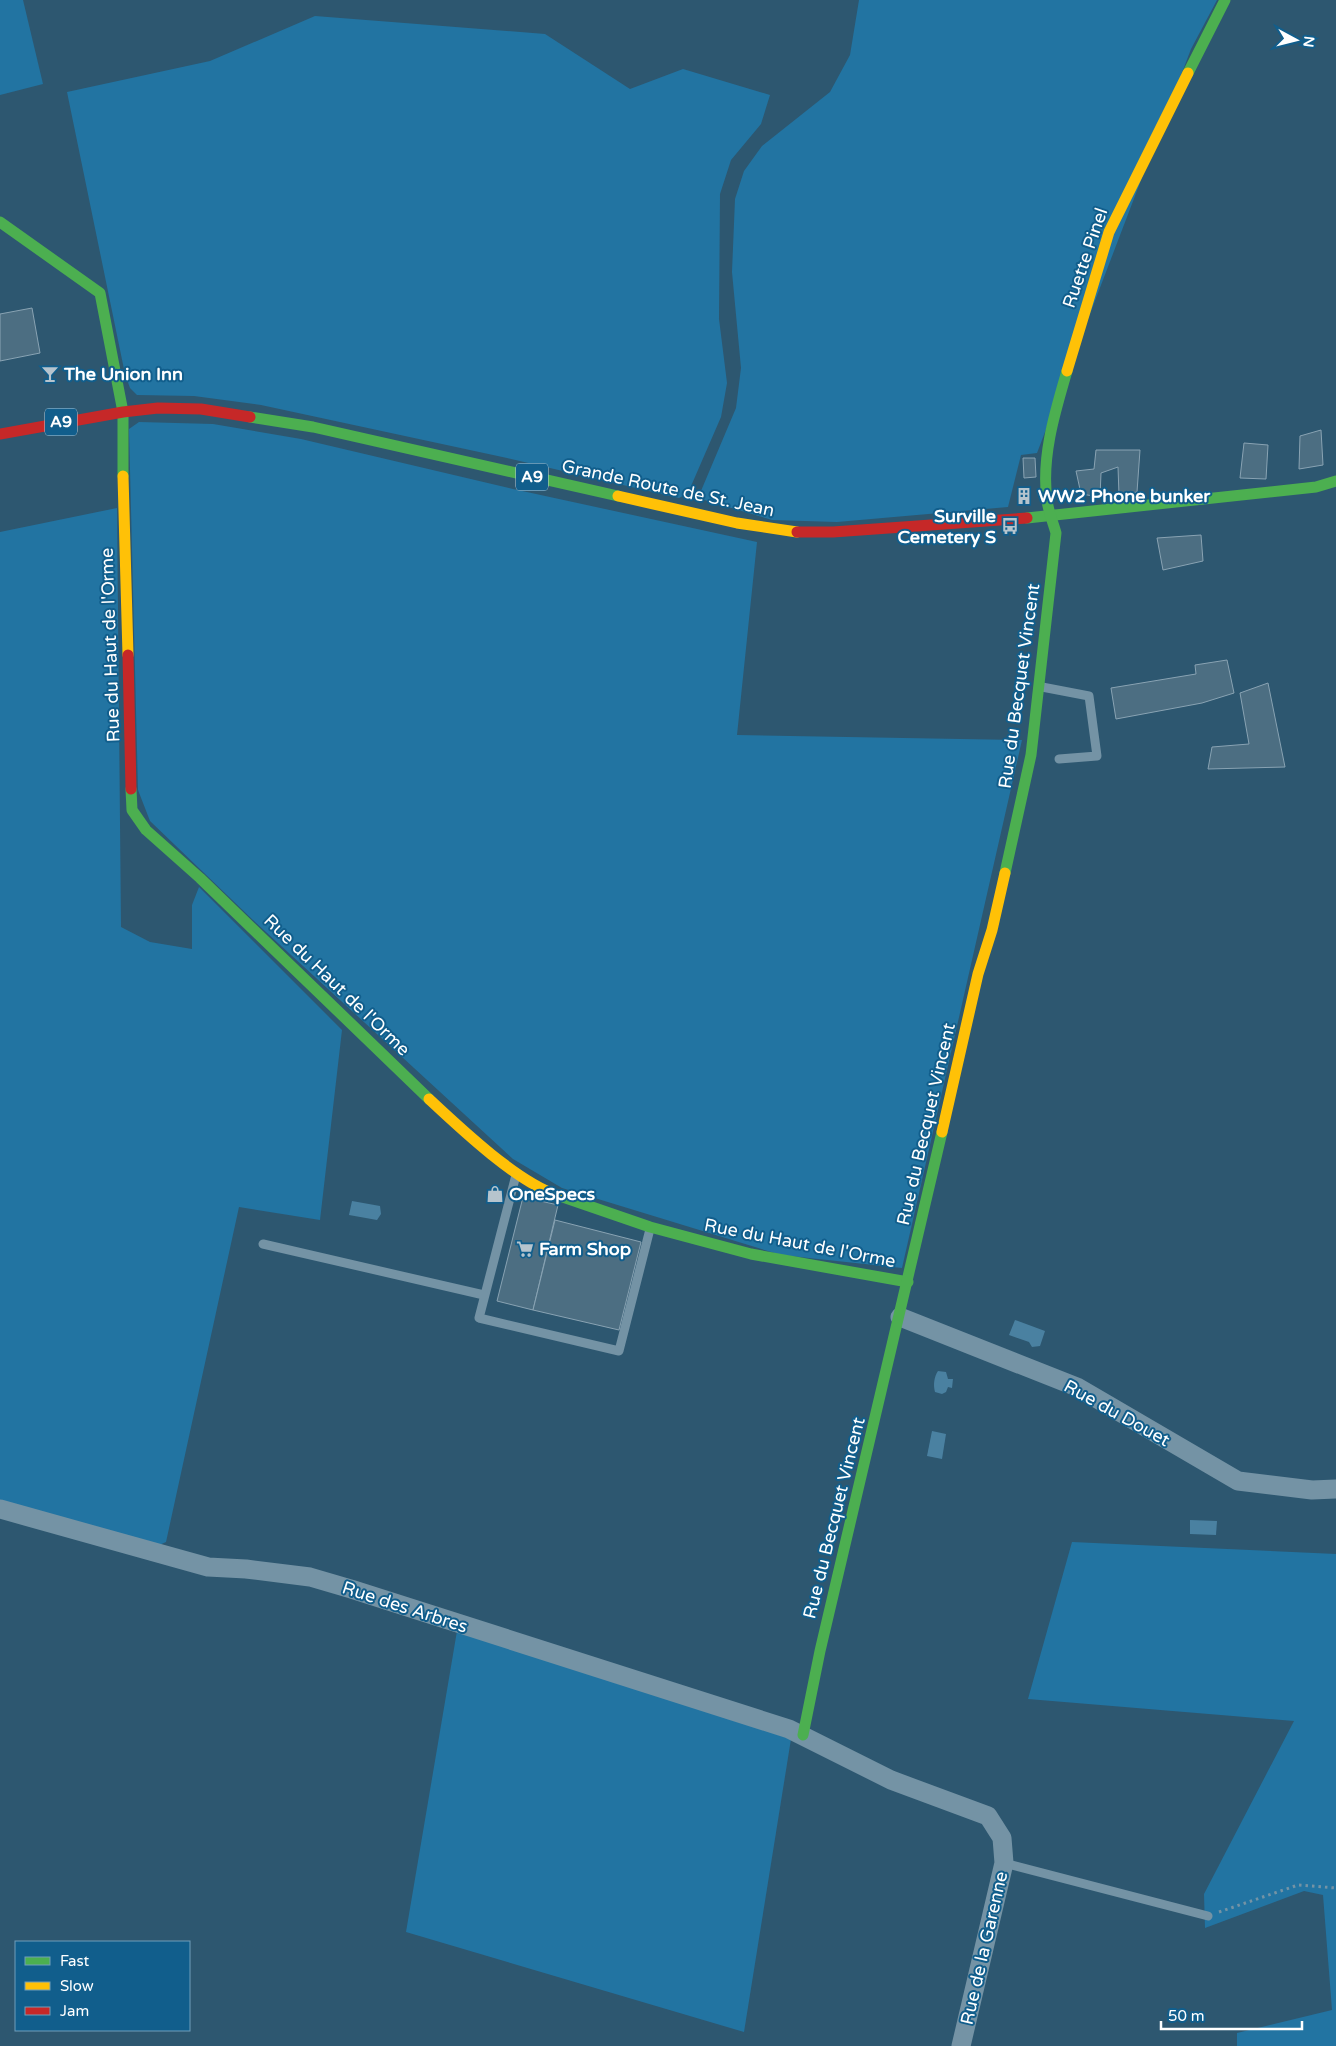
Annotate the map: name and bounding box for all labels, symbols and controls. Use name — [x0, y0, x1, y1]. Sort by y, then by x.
north arrow — [1271, 15, 1321, 65]
text: N — [1299, 35, 1318, 48]
street label: Ruette Pinel — [1058, 205, 1112, 311]
place label: The Union Inn — [63, 363, 183, 385]
bar icon: The Union Inn — [40, 364, 60, 384]
road number: A9 — [45, 408, 77, 436]
street label: Grande Route de St. Jean — [560, 455, 776, 521]
road number: A9 — [516, 464, 548, 491]
place label: WW2 Phone bunker — [1038, 485, 1211, 507]
building icon: WW2 Phone bunker — [1014, 486, 1034, 506]
place label: Surville Cemetery S — [898, 505, 996, 548]
bus stop icon: Surville Cemetery S — [1000, 516, 1020, 536]
street label: Rue du Haut de l'Orme — [96, 547, 124, 743]
street label: Rue du Becquet Vincent — [994, 582, 1044, 790]
street label: Rue du Haut de l'Orme — [259, 910, 415, 1060]
street label: Rue du Becquet Vincent — [892, 1021, 960, 1227]
place label: OneSpecs — [509, 1183, 595, 1205]
shop icon: OneSpecs — [485, 1184, 505, 1204]
street label: Rue du Haut de l'Orme — [702, 1214, 898, 1272]
place label: Farm Shop — [539, 1238, 631, 1260]
supermarket icon: Farm Shop — [515, 1239, 535, 1259]
street label: Rue du Douet — [1060, 1375, 1174, 1451]
street label: Rue du Becquet Vincent — [798, 1415, 870, 1621]
street label: Rue des Arbres — [340, 1576, 470, 1638]
street label: Rue de la Garenne — [956, 1869, 1012, 2027]
legend — [15, 1941, 190, 2031]
text: Fast — [60, 1952, 90, 1970]
text: Slow — [60, 1977, 94, 1995]
scale bar — [1161, 1998, 1302, 2030]
text: Jam — [60, 2002, 89, 2020]
text: 50 m — [1168, 2007, 1205, 2025]

